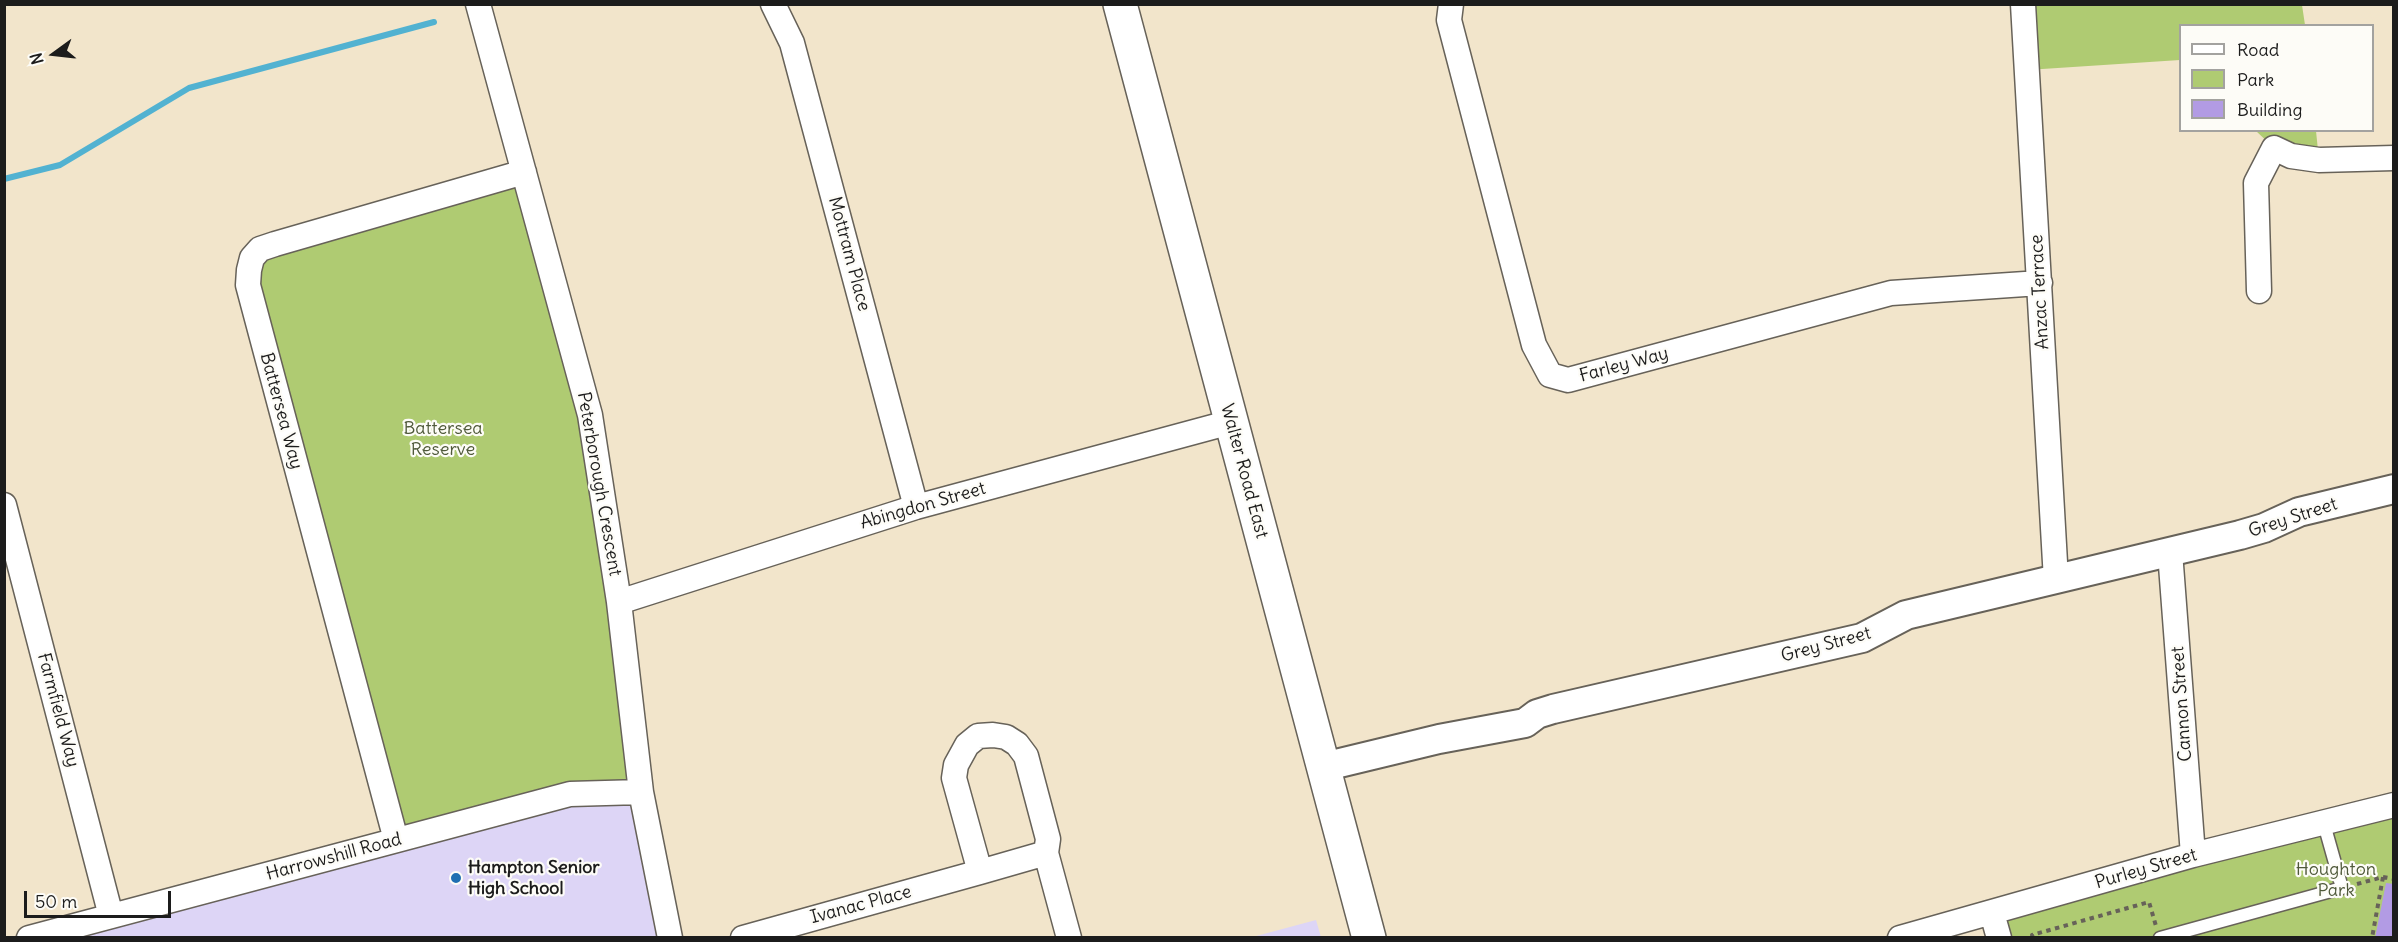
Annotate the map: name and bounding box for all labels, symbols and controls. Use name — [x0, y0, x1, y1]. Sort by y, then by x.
north arrow — [24, 24, 84, 84]
legend — [2179, 24, 2374, 132]
text: Road — [2237, 38, 2279, 61]
text: N — [26, 51, 48, 67]
text: Park — [2237, 68, 2274, 91]
text: Building — [2237, 98, 2302, 121]
street label: Mottram Place — [823, 194, 875, 314]
street label: Anzac Terrace — [2026, 234, 2054, 350]
street label: Farley Way — [1577, 343, 1671, 387]
street label: Battersea Way — [255, 350, 307, 472]
street label: Peterborough Crescent — [572, 390, 626, 578]
street label: Walter Road East — [1216, 401, 1272, 541]
park label: Battersea Reserve — [403, 418, 483, 460]
street label: Abingdon Street — [858, 478, 988, 534]
street label: Grey Street — [2246, 494, 2340, 542]
street label: Grey Street — [1779, 623, 1873, 667]
street label: Cannon Street — [2167, 646, 2197, 762]
street label: Farmfield Way — [32, 651, 84, 769]
street label: Harrowshill Road — [264, 829, 404, 885]
street label: Purley Street — [2093, 844, 2199, 894]
place label: Hampton Senior High School — [468, 857, 600, 900]
park label: Houghton Park — [2296, 859, 2376, 902]
marker: Hampton Senior High School — [449, 871, 463, 885]
scale bar — [27, 879, 174, 917]
street label: Ivanac Place — [808, 881, 914, 929]
text: 50 m — [35, 890, 77, 913]

